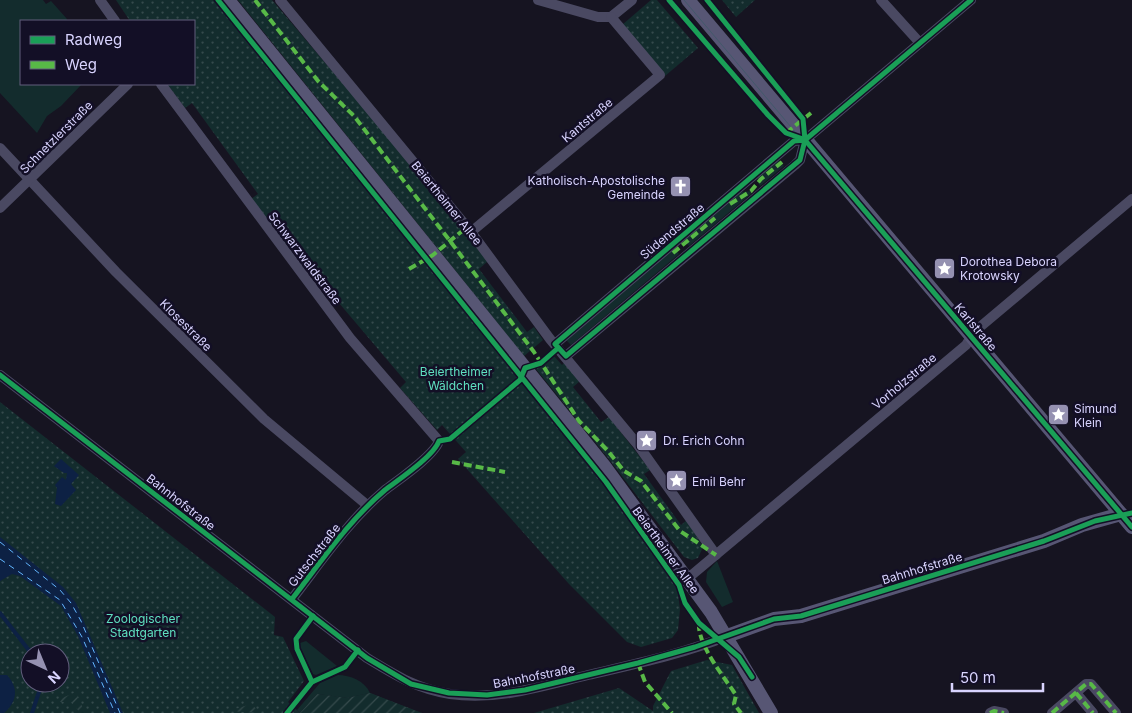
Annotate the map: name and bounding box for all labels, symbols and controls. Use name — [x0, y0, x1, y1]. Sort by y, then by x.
legend — [20, 20, 195, 85]
text: Radweg — [65, 30, 122, 49]
text: Weg — [65, 55, 97, 74]
street label: Kantstraße — [559, 94, 615, 146]
street label: Schnetzlerstraße — [17, 98, 95, 176]
street label: Beiertheimer Allee — [408, 158, 486, 248]
place label: Katholisch-Apostolische Gemeinde — [528, 173, 665, 202]
church icon: Katholisch-Apostolische Gemeinde — [669, 175, 693, 199]
street label: Südendstraße — [637, 200, 707, 262]
street label: Schwarzwaldstraße — [265, 209, 345, 307]
place label: Dorothea Debora Krotowsky — [960, 254, 1057, 283]
place icon: Dorothea Debora Krotowsky — [932, 256, 956, 280]
street label: Klosestraße — [157, 296, 215, 354]
street label: Karlstraße — [952, 300, 1000, 354]
street label: Vorholzstraße — [869, 350, 939, 412]
park label: Beiertheimer Wäldchen — [420, 364, 493, 393]
place label: Simund Klein — [1074, 401, 1117, 430]
place icon: Simund Klein — [1046, 403, 1070, 427]
place icon: Dr. Erich Cohn — [635, 428, 659, 452]
place label: Dr. Erich Cohn — [663, 433, 745, 448]
place icon: Emil Behr — [664, 469, 688, 493]
street label: Bahnhofstraße — [144, 470, 218, 534]
place label: Emil Behr — [692, 474, 746, 489]
street label: Beiertheimer Allee — [629, 504, 703, 596]
street label: Gutschstraße — [285, 520, 343, 590]
street label: Bahnhofstraße — [880, 549, 964, 587]
park label: Zoologischer Stadtgarten — [106, 611, 181, 640]
north arrow — [20, 643, 70, 693]
scale bar — [952, 660, 1043, 692]
street label: Bahnhofstraße — [492, 661, 576, 691]
text: N — [45, 668, 64, 688]
text: 50 m — [960, 668, 996, 687]

